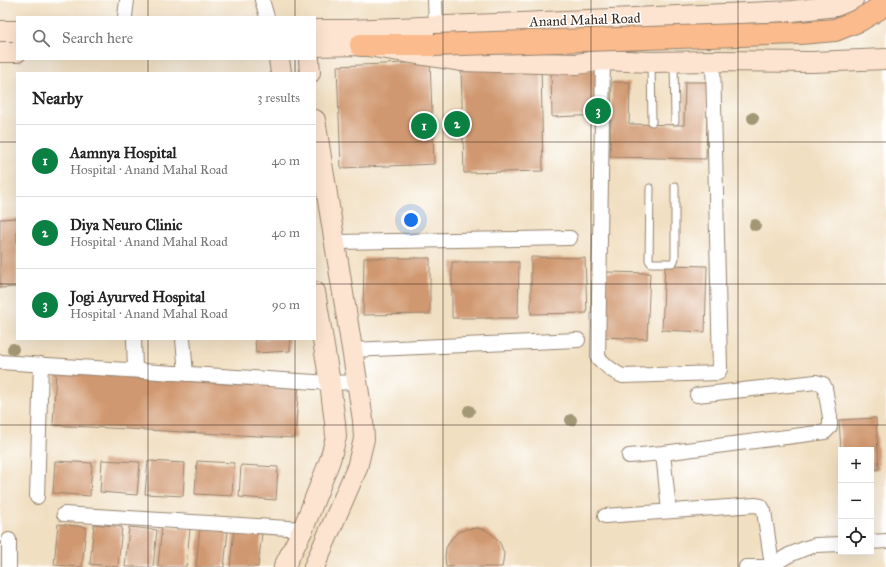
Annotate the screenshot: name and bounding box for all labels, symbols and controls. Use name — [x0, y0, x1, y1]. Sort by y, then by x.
street label: Anand Mahal Road — [528, 10, 641, 30]
search box — [16, 16, 316, 60]
icon: search — [30, 27, 52, 49]
text: Search here — [62, 29, 133, 47]
text: Nearby — [32, 88, 83, 109]
text: 3 results — [257, 90, 300, 106]
pin: 3 — [585, 96, 611, 126]
pin: 2 — [444, 109, 470, 139]
pin: 1 — [411, 111, 437, 141]
text: Aamnya Hospital — [70, 144, 177, 162]
text: 1 — [42, 153, 48, 169]
text: 40 m — [271, 153, 300, 169]
text: Hospital · Anand Mahal Road — [70, 162, 228, 178]
your location — [401, 210, 421, 230]
text: Diya Neuro Clinic — [70, 216, 182, 234]
text: 2 — [42, 225, 48, 241]
text: 40 m — [271, 225, 300, 241]
text: Hospital · Anand Mahal Road — [70, 234, 228, 250]
text: Jogi Ayurved Hospital — [70, 288, 205, 306]
text: 3 — [42, 297, 48, 313]
text: 90 m — [272, 297, 300, 313]
text: Hospital · Anand Mahal Road — [70, 306, 228, 322]
map controls — [838, 447, 874, 555]
button: + — [838, 447, 874, 483]
button: − — [838, 483, 874, 519]
button: locate — [838, 519, 874, 555]

